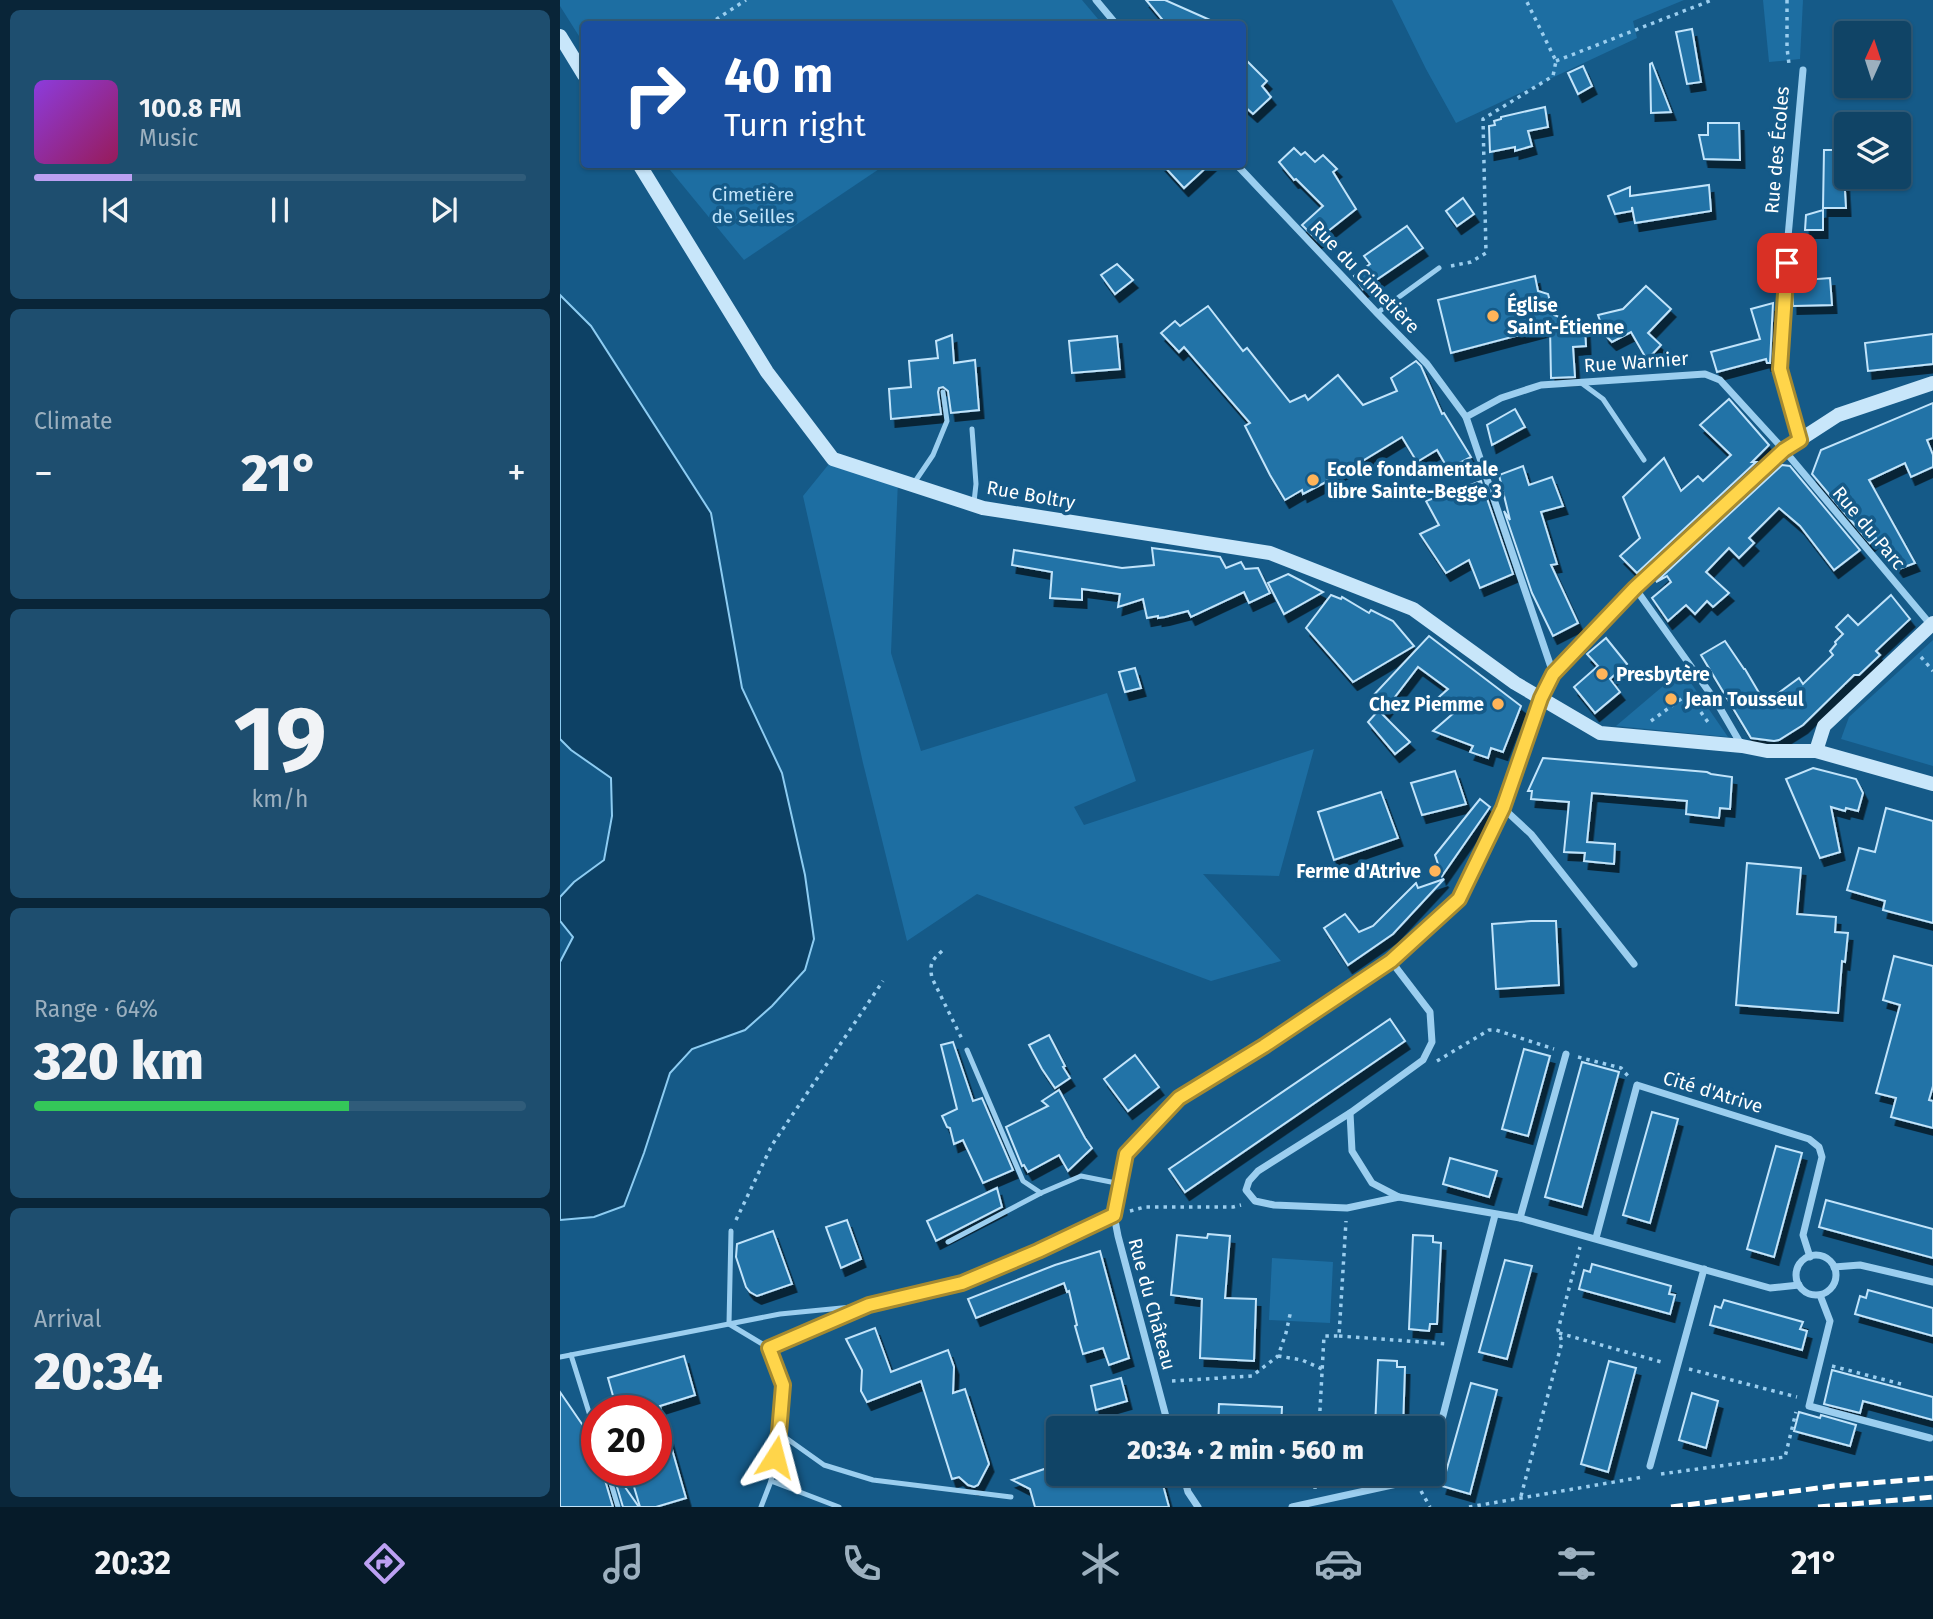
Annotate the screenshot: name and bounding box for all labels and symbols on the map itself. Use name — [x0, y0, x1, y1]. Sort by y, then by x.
north arrow — [1834, 21, 1911, 98]
street label: Rue des Écoles — [1760, 85, 1794, 215]
park label: Cimetière de Seilles — [711, 183, 795, 228]
street label: Rue du Cimetière — [1305, 216, 1425, 338]
pin — [1757, 233, 1817, 293]
place label: Église Saint-Étienne — [1507, 292, 1624, 339]
marker: Église Saint-Étienne — [1485, 308, 1501, 324]
street label: Rue Warnier — [1583, 347, 1690, 377]
place label: Ecole fondamentale libre Sainte-Begge 3 — [1327, 458, 1502, 503]
marker: Ecole fondamentale libre Sainte-Begge 3 — [1305, 472, 1321, 488]
street label: Rue Boltry — [985, 476, 1078, 514]
street label: Rue du Parc — [1828, 482, 1910, 574]
place label: Presbytère — [1616, 663, 1710, 686]
marker: Presbytère — [1594, 666, 1610, 682]
place label: Jean Tousseul — [1684, 688, 1804, 711]
marker: Jean Tousseul — [1663, 691, 1679, 707]
place label: Chez Piemme — [1369, 693, 1484, 716]
marker: Chez Piemme — [1490, 696, 1506, 712]
place label: Ferme d'Atrive — [1296, 860, 1421, 883]
marker: Ferme d'Atrive — [1427, 863, 1443, 879]
street label: Cité d'Atrive — [1660, 1066, 1766, 1118]
street label: Rue du Château — [1123, 1236, 1181, 1372]
speed limit sign: 20 — [581, 1395, 672, 1486]
position arrow — [738, 1420, 812, 1494]

